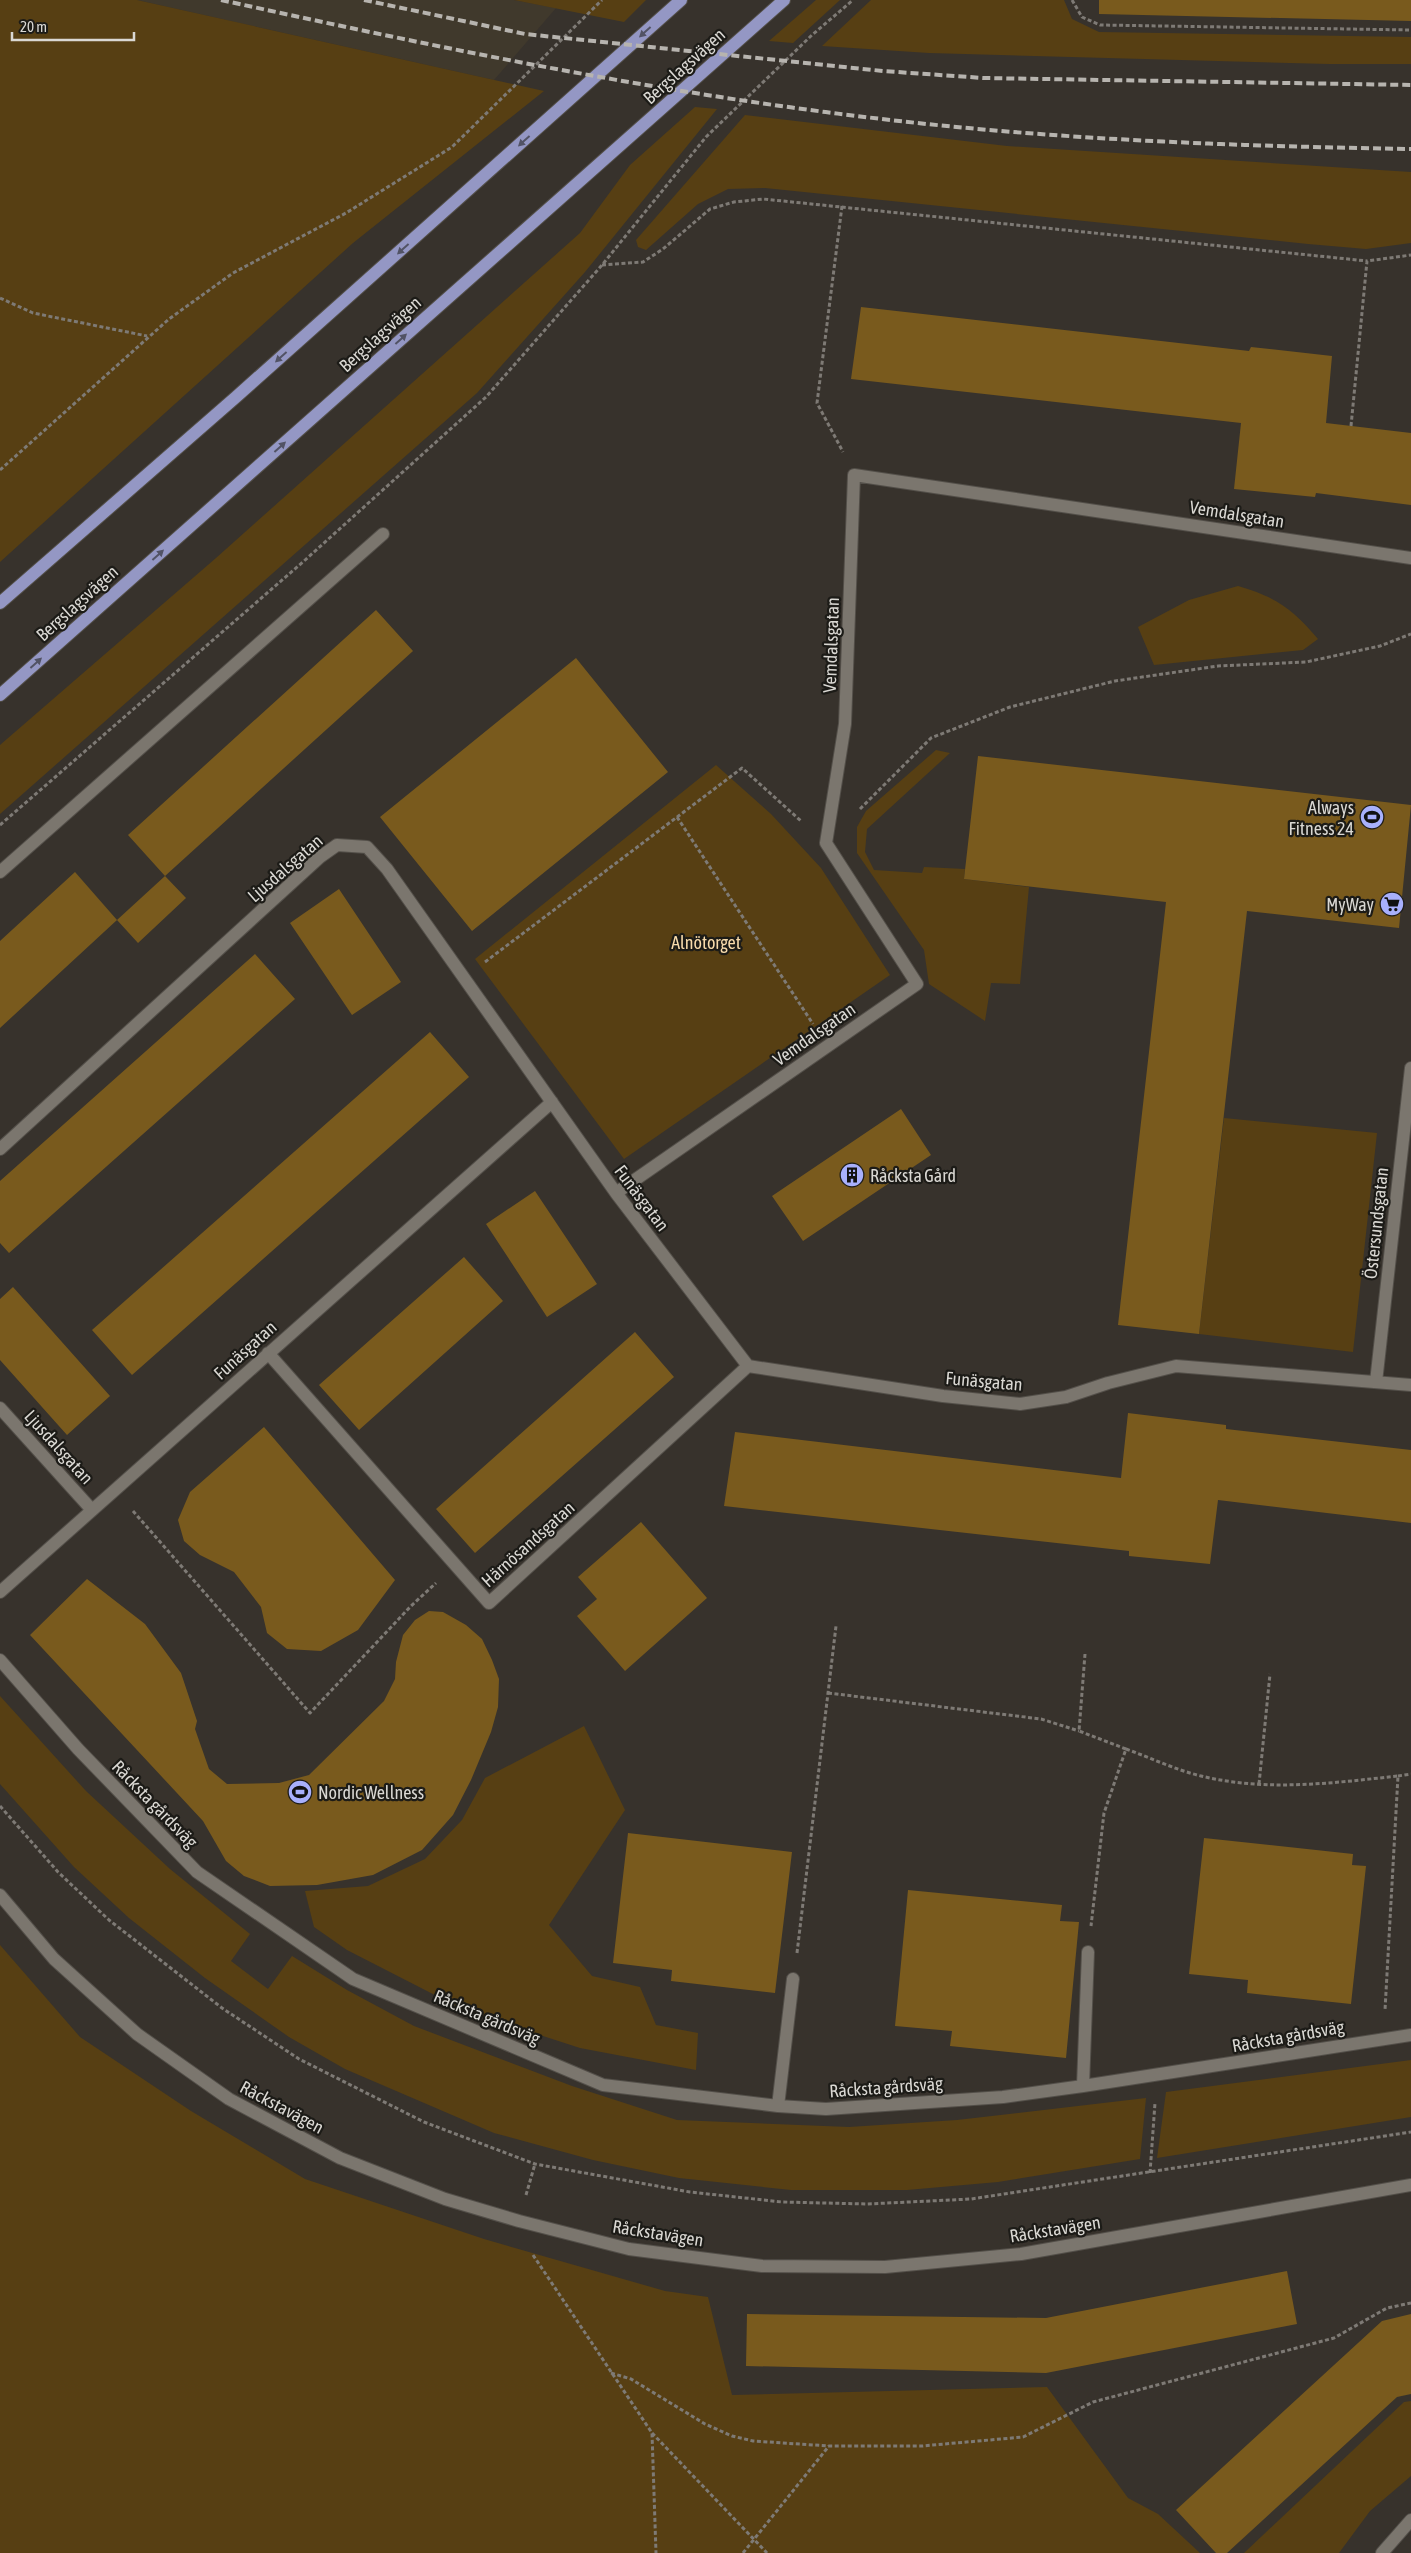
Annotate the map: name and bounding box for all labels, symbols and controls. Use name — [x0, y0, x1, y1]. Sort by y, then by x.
scale bar — [12, 10, 135, 42]
text: 20 m — [20, 18, 47, 35]
street label: Bergslagsvägen — [639, 24, 729, 108]
one-way arrow — [639, 27, 652, 38]
one-way arrow — [517, 135, 530, 146]
one-way arrow — [397, 243, 409, 255]
street label: Bergslagsvägen — [335, 292, 425, 376]
one-way arrow — [395, 334, 408, 345]
one-way arrow — [276, 351, 288, 363]
one-way arrow — [273, 441, 285, 453]
street label: Vemdalsgatan — [1188, 496, 1286, 532]
one-way arrow — [152, 549, 164, 561]
street label: Bergslagsvägen — [32, 561, 122, 645]
street label: Vemdalsgatan — [819, 597, 843, 693]
one-way arrow — [30, 657, 42, 669]
place label: Always Fitness 24 — [1288, 797, 1354, 839]
sports icon: Always Fitness 24 — [1359, 804, 1385, 830]
street label: Ljusdalsgatan — [243, 830, 327, 906]
supermarket icon: MyWay — [1379, 891, 1405, 917]
place label: MyWay — [1326, 894, 1374, 915]
park label: Alnötorget — [671, 932, 741, 953]
street label: Vemdalsgatan — [769, 998, 859, 1070]
street label: Funäsgatan — [610, 1161, 674, 1235]
building icon: Råcksta Gård — [839, 1162, 865, 1188]
place label: Råcksta Gård — [870, 1165, 956, 1186]
street label: Östersundsgatan — [1360, 1166, 1392, 1280]
street label: Funäsgatan — [209, 1316, 281, 1384]
street label: Funäsgatan — [945, 1367, 1023, 1395]
street label: Ljusdalsgatan — [20, 1406, 98, 1488]
street label: Härnösandsgatan — [477, 1497, 579, 1591]
street label: Råcksta gårdsväg — [108, 1756, 202, 1852]
sports icon: Nordic Wellness — [287, 1779, 313, 1805]
place label: Nordic Wellness — [318, 1782, 424, 1803]
street label: Råcksta gårdsväg — [431, 1985, 544, 2049]
street label: Råcksta gårdsväg — [1230, 2016, 1346, 2056]
street label: Råcksta gårdsväg — [829, 2073, 944, 2101]
street label: Råckstavägen — [237, 2076, 327, 2138]
street label: Råckstavägen — [1008, 2211, 1102, 2247]
street label: Råckstavägen — [611, 2215, 705, 2251]

